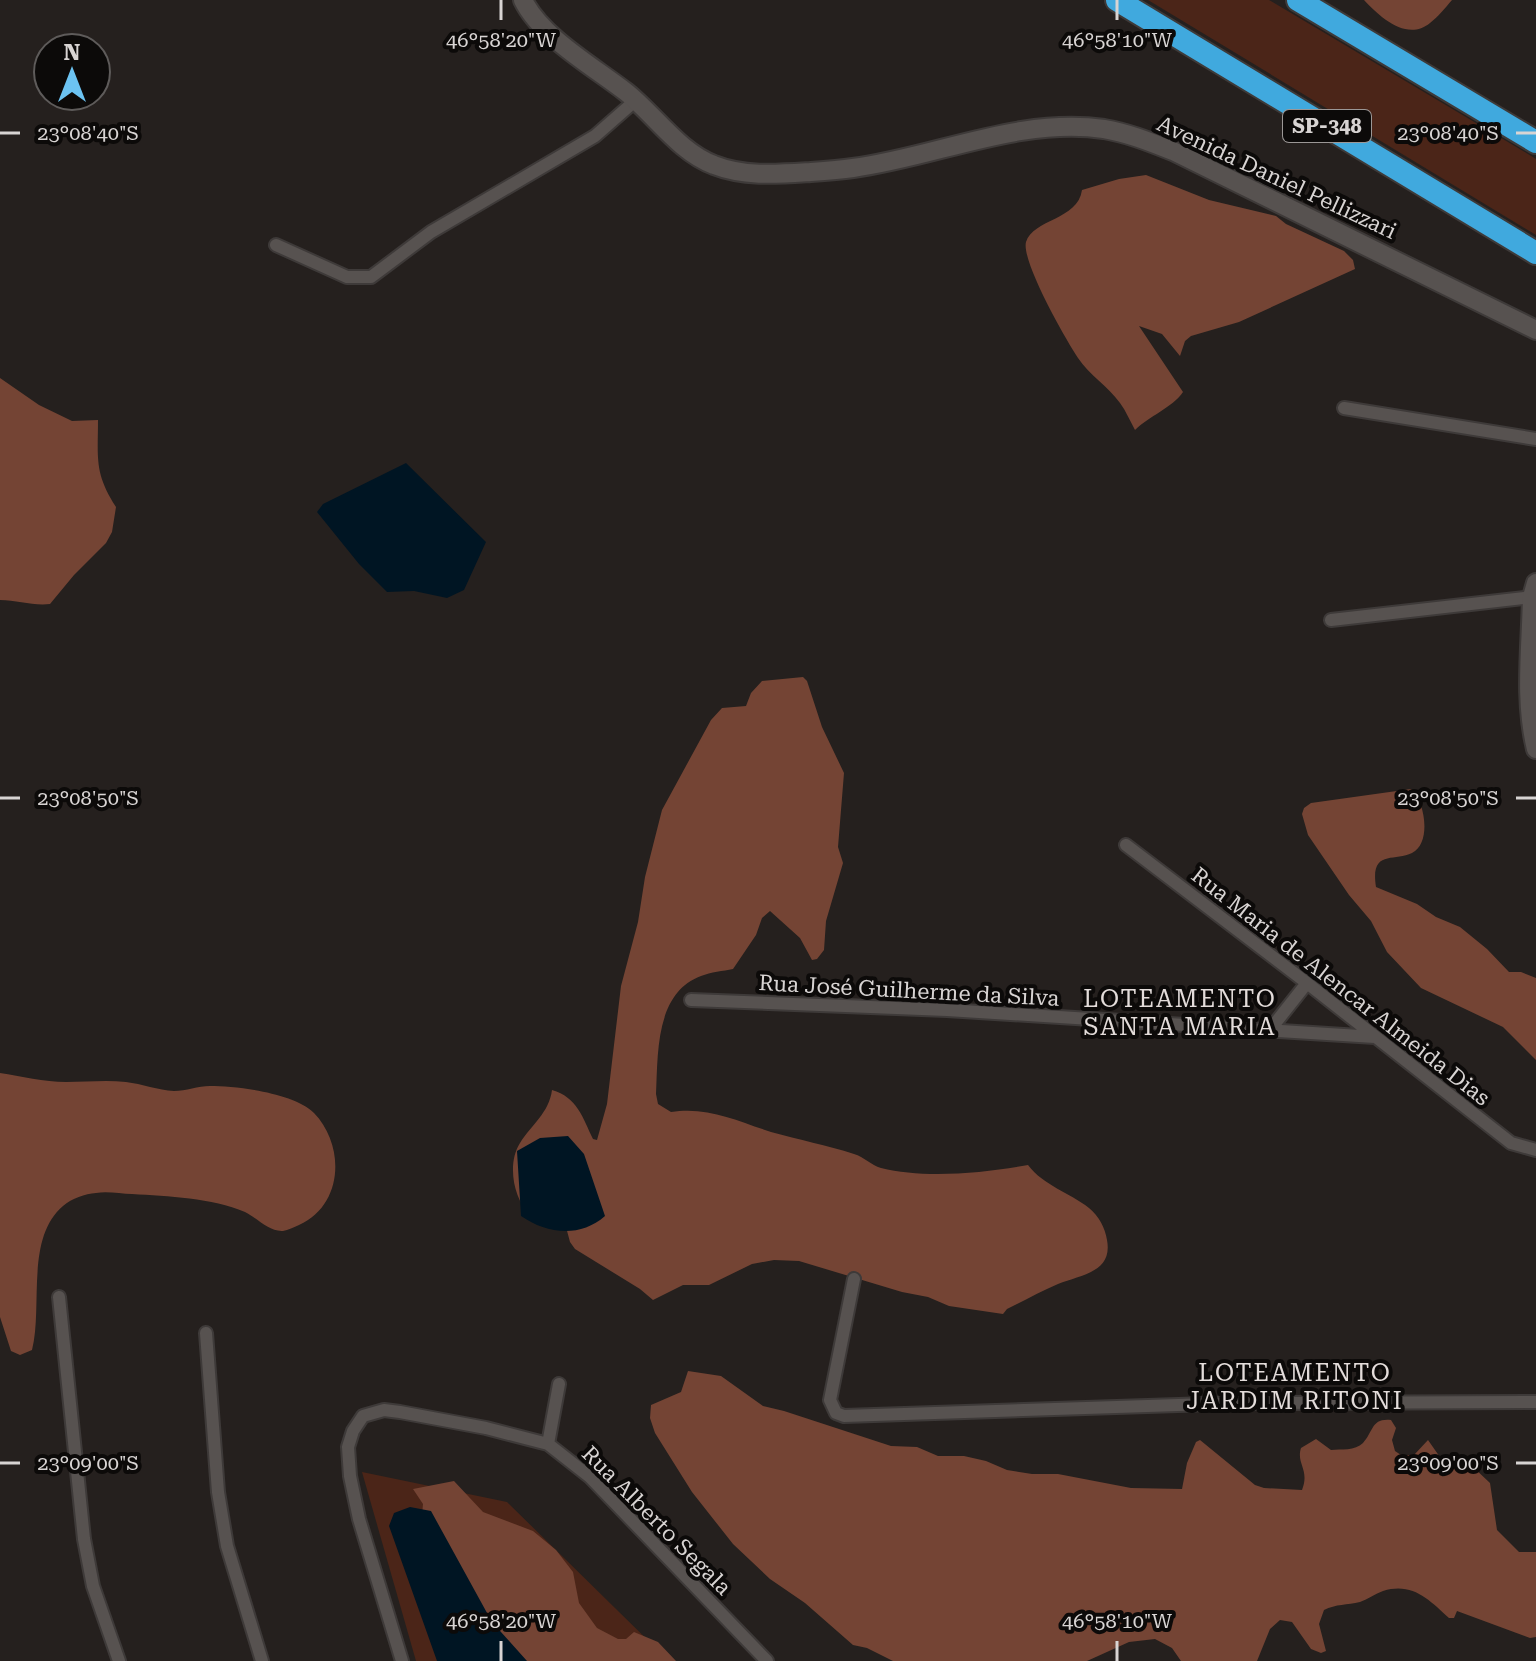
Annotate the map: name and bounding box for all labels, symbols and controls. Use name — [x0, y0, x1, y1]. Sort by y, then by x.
text: 46°58'20"W — [446, 28, 557, 52]
text: 46°58'10"W — [1062, 28, 1173, 52]
north arrow — [32, 32, 112, 112]
text: N — [64, 40, 81, 65]
road number: SP-348 — [1283, 110, 1371, 142]
street label: Avenida Daniel Pellizzari — [1153, 111, 1400, 244]
text: 23°08'40"S — [37, 121, 139, 145]
text: 23°08'40"S — [1397, 121, 1499, 145]
text: 23°08'50"S — [37, 786, 139, 810]
text: 23°08'50"S — [1397, 786, 1499, 810]
street label: Rua Maria de Alencar Almeida Dias — [1187, 862, 1495, 1111]
street label: Rua José Guilherme da Silva — [758, 970, 1060, 1011]
district label: LOTEAMENTO SANTA MARIA — [1083, 985, 1277, 1041]
district label: LOTEAMENTO JARDIM RITONI — [1186, 1359, 1404, 1415]
street label: Rua Alberto Segala — [577, 1441, 736, 1600]
text: 23°09'00"S — [37, 1451, 139, 1475]
text: 23°09'00"S — [1397, 1451, 1499, 1475]
text: 46°58'20"W — [446, 1609, 557, 1633]
text: 46°58'10"W — [1062, 1609, 1173, 1633]

